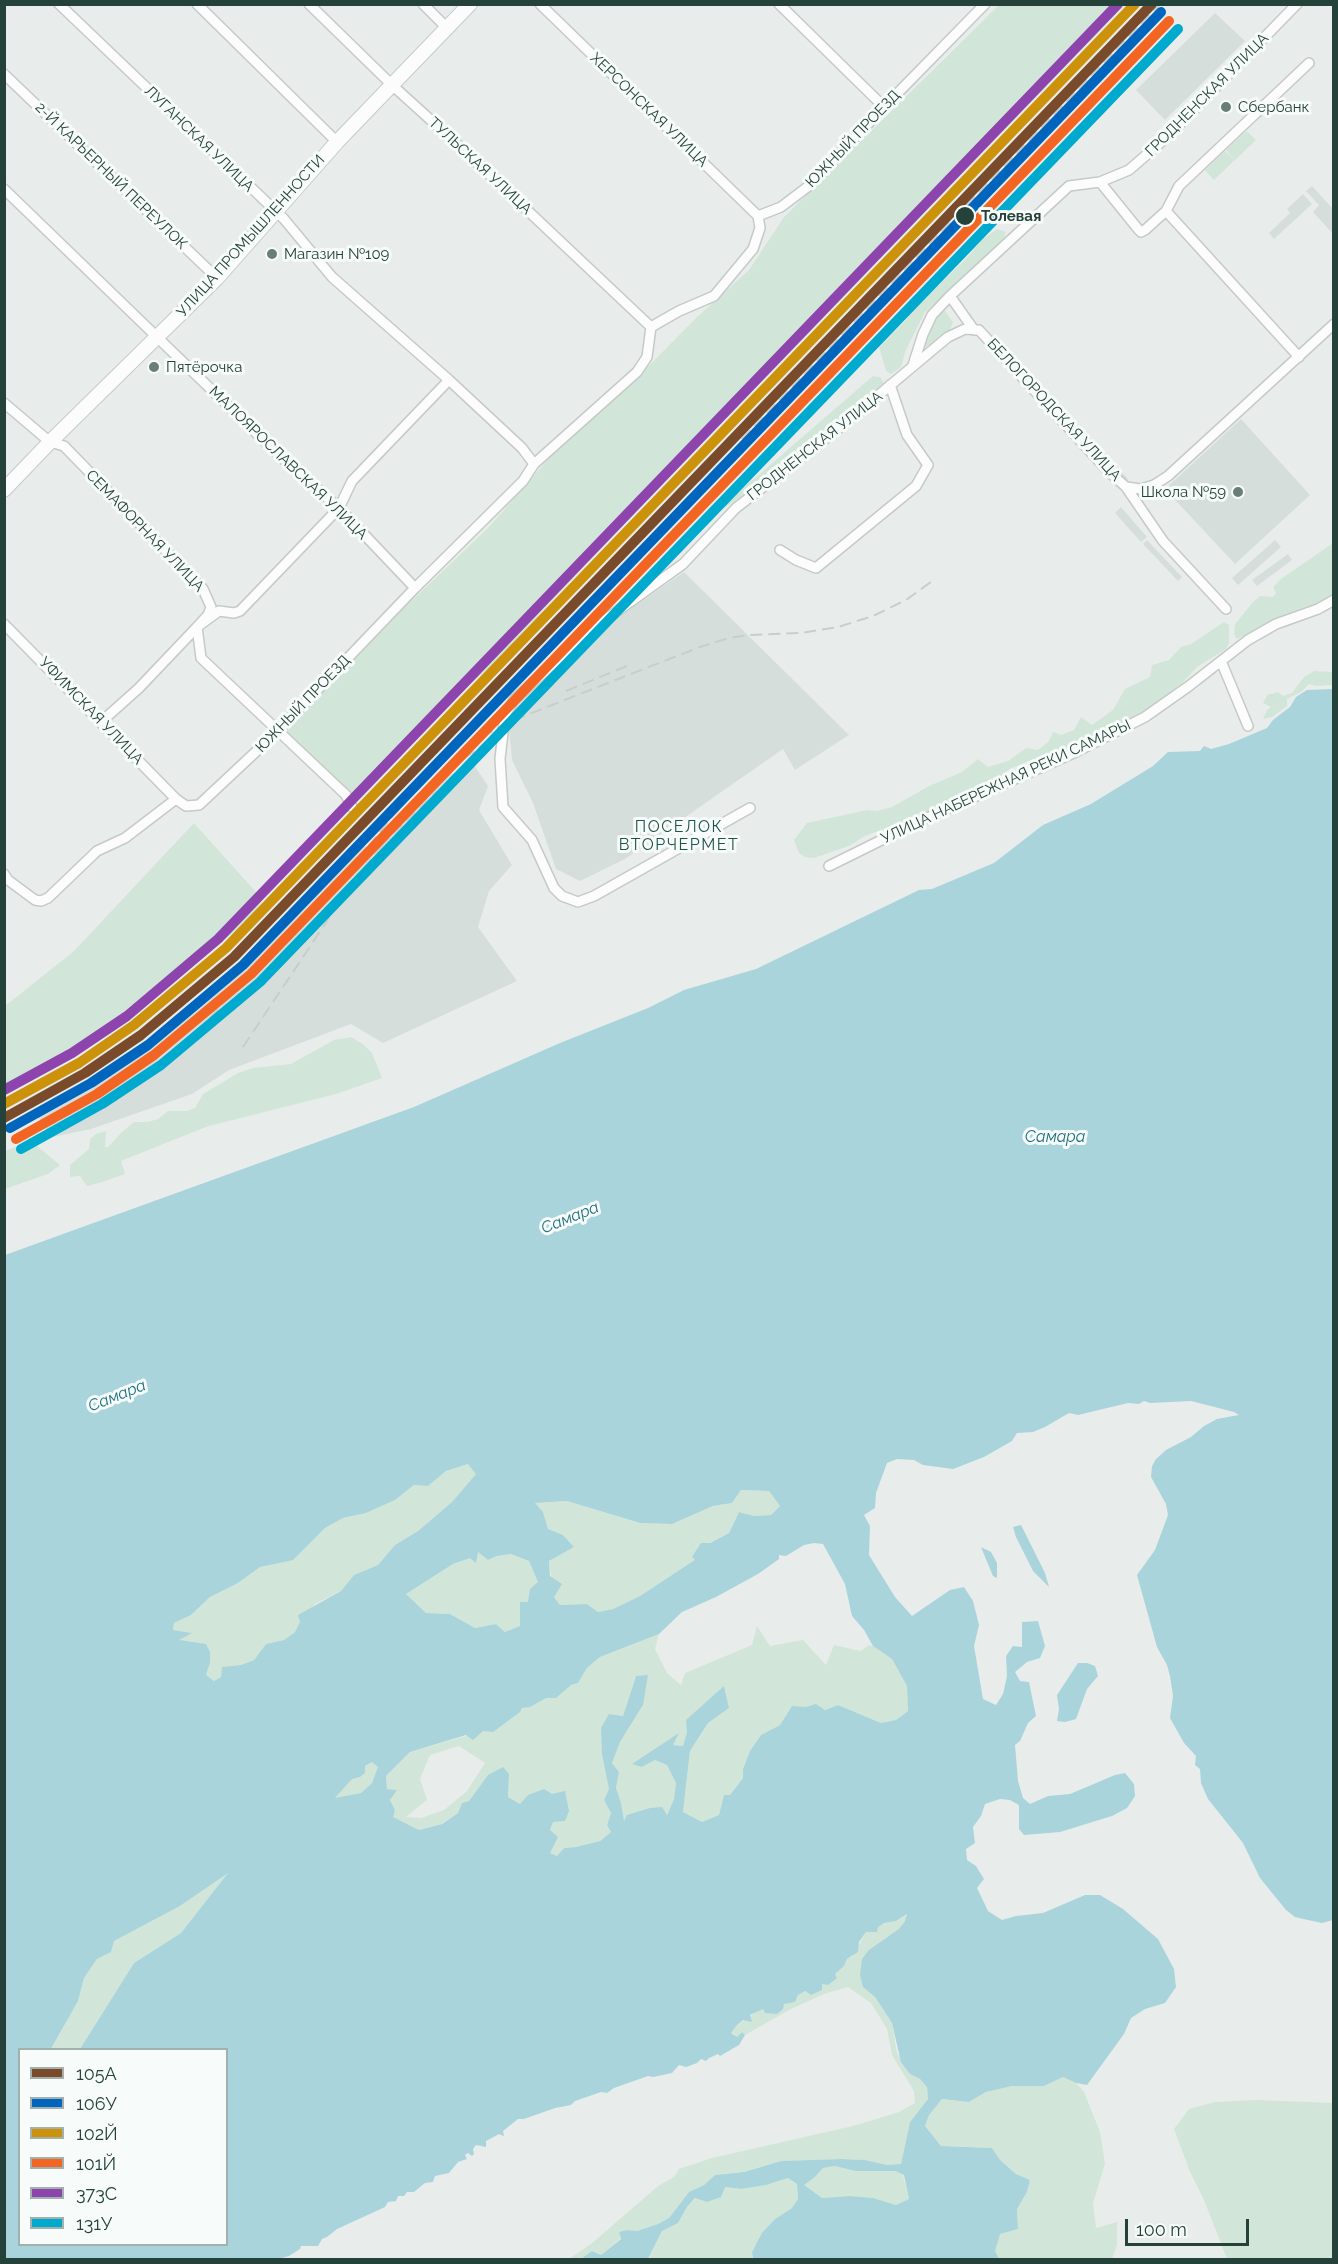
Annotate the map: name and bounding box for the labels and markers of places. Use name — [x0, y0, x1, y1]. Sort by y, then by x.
place label: Сбербанк — [1238, 98, 1309, 116]
marker: Сбербанк — [1219, 100, 1233, 114]
marker: Толевая — [954, 205, 976, 227]
place label: Толевая — [981, 207, 1041, 225]
place label: Магазин №109 — [284, 245, 389, 263]
marker: Магазин №109 — [265, 247, 279, 261]
place label: Пятёрочка — [166, 358, 242, 376]
marker: Пятёрочка — [147, 360, 161, 374]
place label: Школа №59 — [1141, 483, 1226, 501]
marker: Школа №59 — [1231, 485, 1245, 499]

